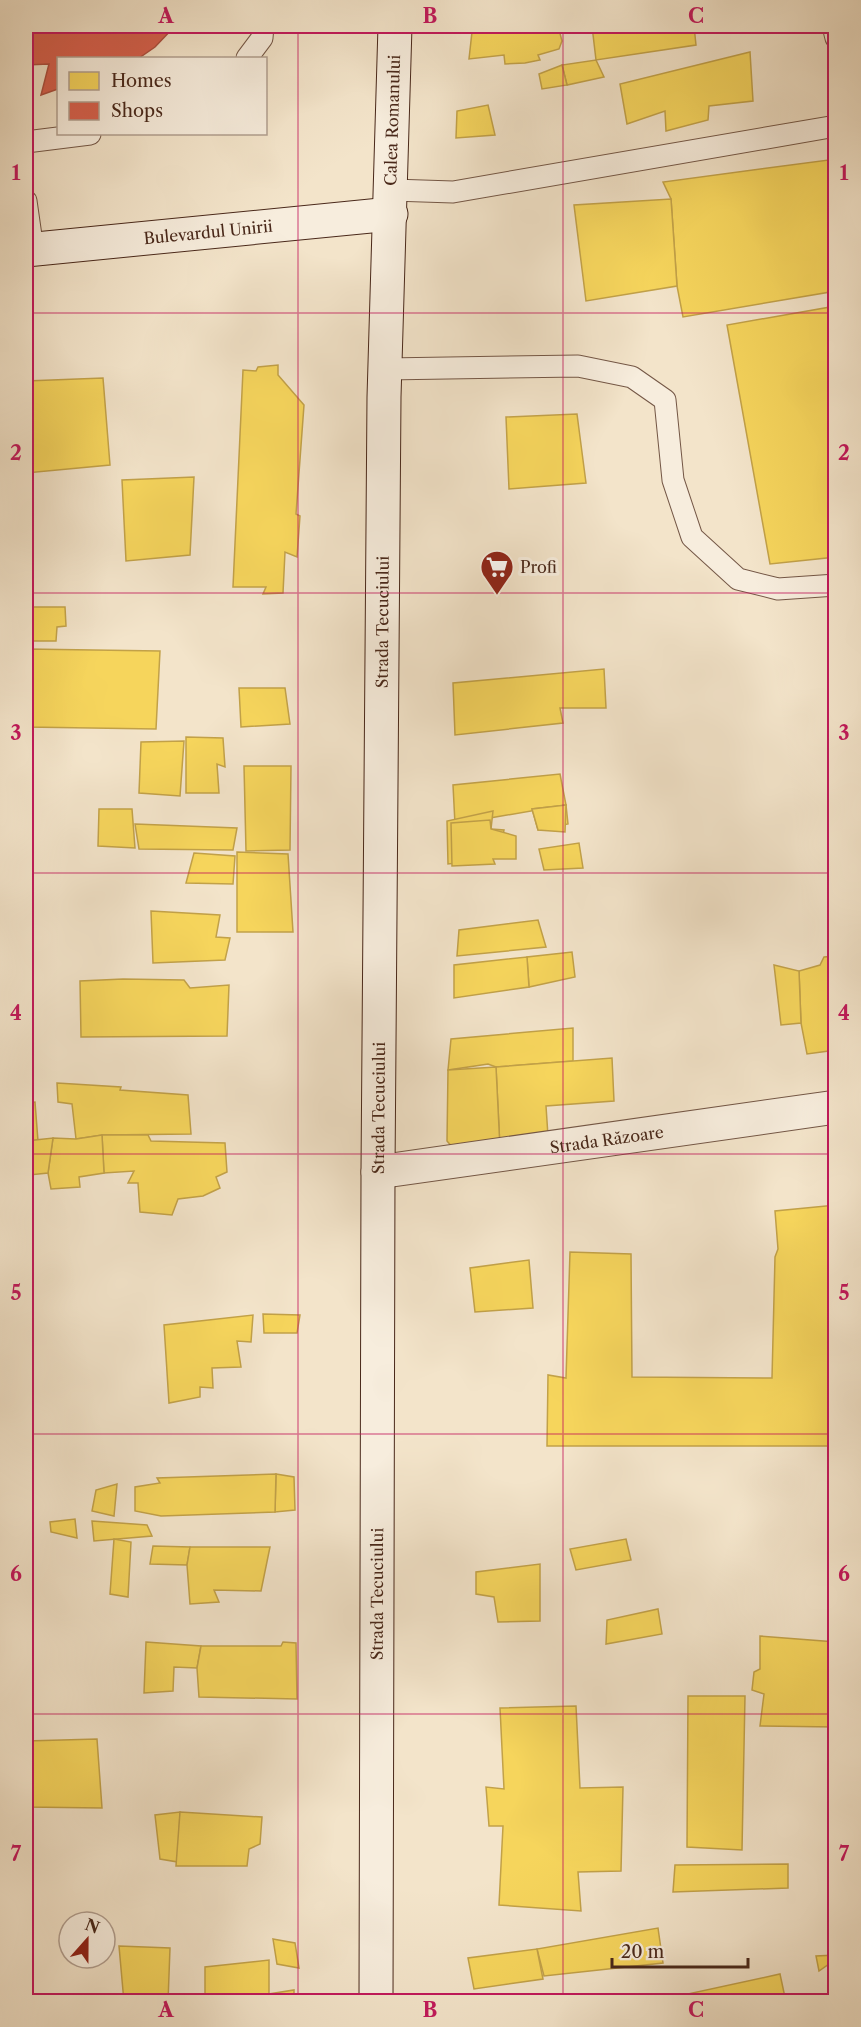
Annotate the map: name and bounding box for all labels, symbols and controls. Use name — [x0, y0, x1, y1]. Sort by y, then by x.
text: A — [157, 4, 174, 28]
text: B — [423, 4, 438, 28]
text: C — [688, 4, 704, 28]
street label: Calea Romanului — [380, 54, 404, 186]
legend — [57, 57, 267, 135]
text: Homes — [111, 70, 172, 92]
text: Shops — [111, 100, 163, 122]
text: 1 — [12, 161, 21, 185]
text: 1 — [840, 161, 849, 185]
street label: Bulevardul Unirii — [143, 216, 274, 248]
text: 2 — [10, 441, 22, 465]
text: 2 — [838, 441, 850, 465]
supermarket icon: Profi — [479, 549, 515, 596]
street label: Strada Tecuciului — [372, 556, 393, 688]
place label: Profi — [520, 557, 557, 577]
text: 3 — [10, 721, 22, 745]
text: 3 — [838, 721, 850, 745]
text: 4 — [10, 1001, 22, 1025]
text: 4 — [838, 1001, 850, 1025]
street label: Strada Tecuciului — [368, 1042, 389, 1174]
street label: Strada Răzoare — [548, 1122, 665, 1158]
text: 5 — [10, 1281, 22, 1305]
text: 5 — [838, 1281, 850, 1305]
street label: Strada Tecuciului — [367, 1528, 387, 1660]
text: 6 — [10, 1562, 22, 1586]
text: 6 — [838, 1562, 850, 1586]
text: 7 — [11, 1842, 22, 1866]
text: 7 — [839, 1842, 850, 1866]
north arrow — [57, 1910, 117, 1970]
text: N — [82, 1914, 103, 1938]
scale bar — [612, 1931, 748, 1969]
text: 20 m — [621, 1941, 665, 1963]
text: A — [157, 1998, 174, 2022]
text: B — [423, 1998, 438, 2022]
text: C — [688, 1998, 704, 2022]

